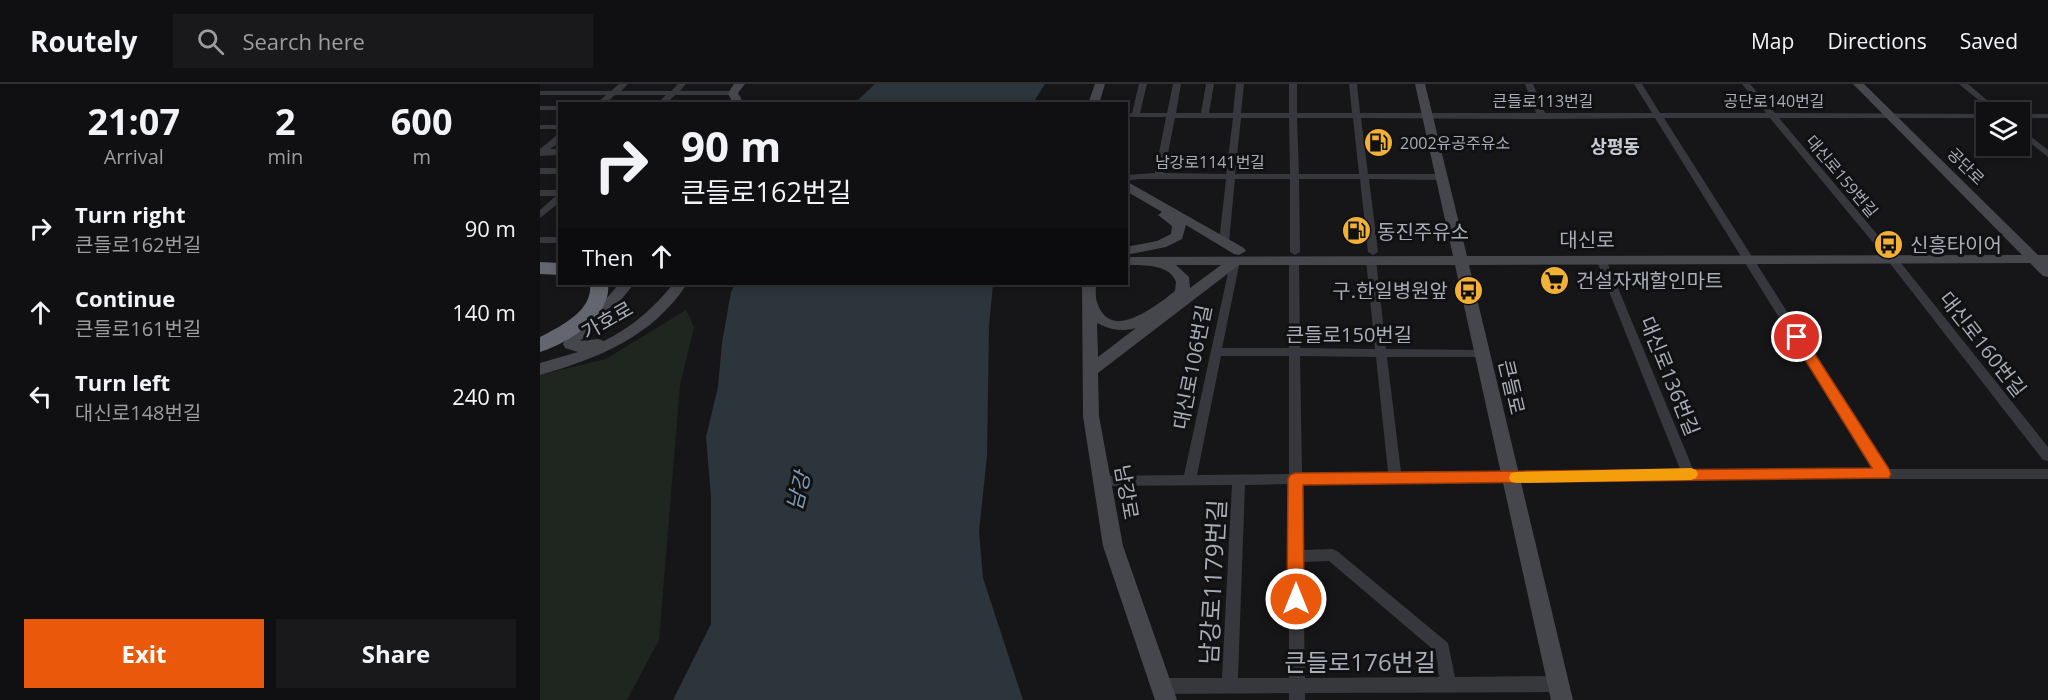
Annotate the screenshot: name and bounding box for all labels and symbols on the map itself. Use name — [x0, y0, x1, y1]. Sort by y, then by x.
street label: 큰들로113번길 — [1492, 90, 1594, 112]
street label: 공단로140번길 — [1723, 90, 1825, 112]
fuel station icon: 2002유공주유소 — [1363, 127, 1395, 159]
street label: 대신로159번길 — [1801, 130, 1883, 222]
place label: 2002유공주유소 — [1400, 132, 1510, 154]
district label: 상평동 — [1590, 134, 1640, 158]
street label: 공단로 — [1943, 143, 1990, 190]
street label: 남강로1141번길 — [1155, 151, 1265, 173]
fuel station icon: 동진주유소 — [1340, 215, 1372, 247]
place label: 동진주유소 — [1377, 218, 1469, 245]
street label: 대신로 — [1559, 226, 1615, 253]
bus stop icon: 신흥타이어 — [1873, 228, 1905, 260]
place label: 신흥타이어 — [1910, 231, 2002, 258]
supermarket icon: 건설자재할인마트 — [1539, 264, 1571, 296]
place label: 건설자재할인마트 — [1576, 267, 1723, 294]
bus stop icon: 구.한일병원앞 — [1453, 274, 1485, 306]
place label: 구.한일병원앞 — [1332, 277, 1448, 304]
street label: 대신로160번길 — [1933, 286, 2033, 402]
street label: 가호로 — [576, 295, 638, 345]
street label: 대신로106번길 — [1167, 302, 1217, 432]
pin — [1771, 311, 1822, 362]
street label: 대신로136번길 — [1634, 312, 1706, 440]
street label: 큰들로150번길 — [1286, 321, 1412, 348]
street label: 큰들로 — [1493, 357, 1531, 417]
street label: 남강로 — [1109, 462, 1145, 522]
water label: 남강 — [780, 466, 817, 513]
street label: 남강로1179번길 — [1191, 499, 1233, 665]
position arrow — [1264, 567, 1328, 631]
street label: 큰들로176번길 — [1284, 645, 1436, 678]

